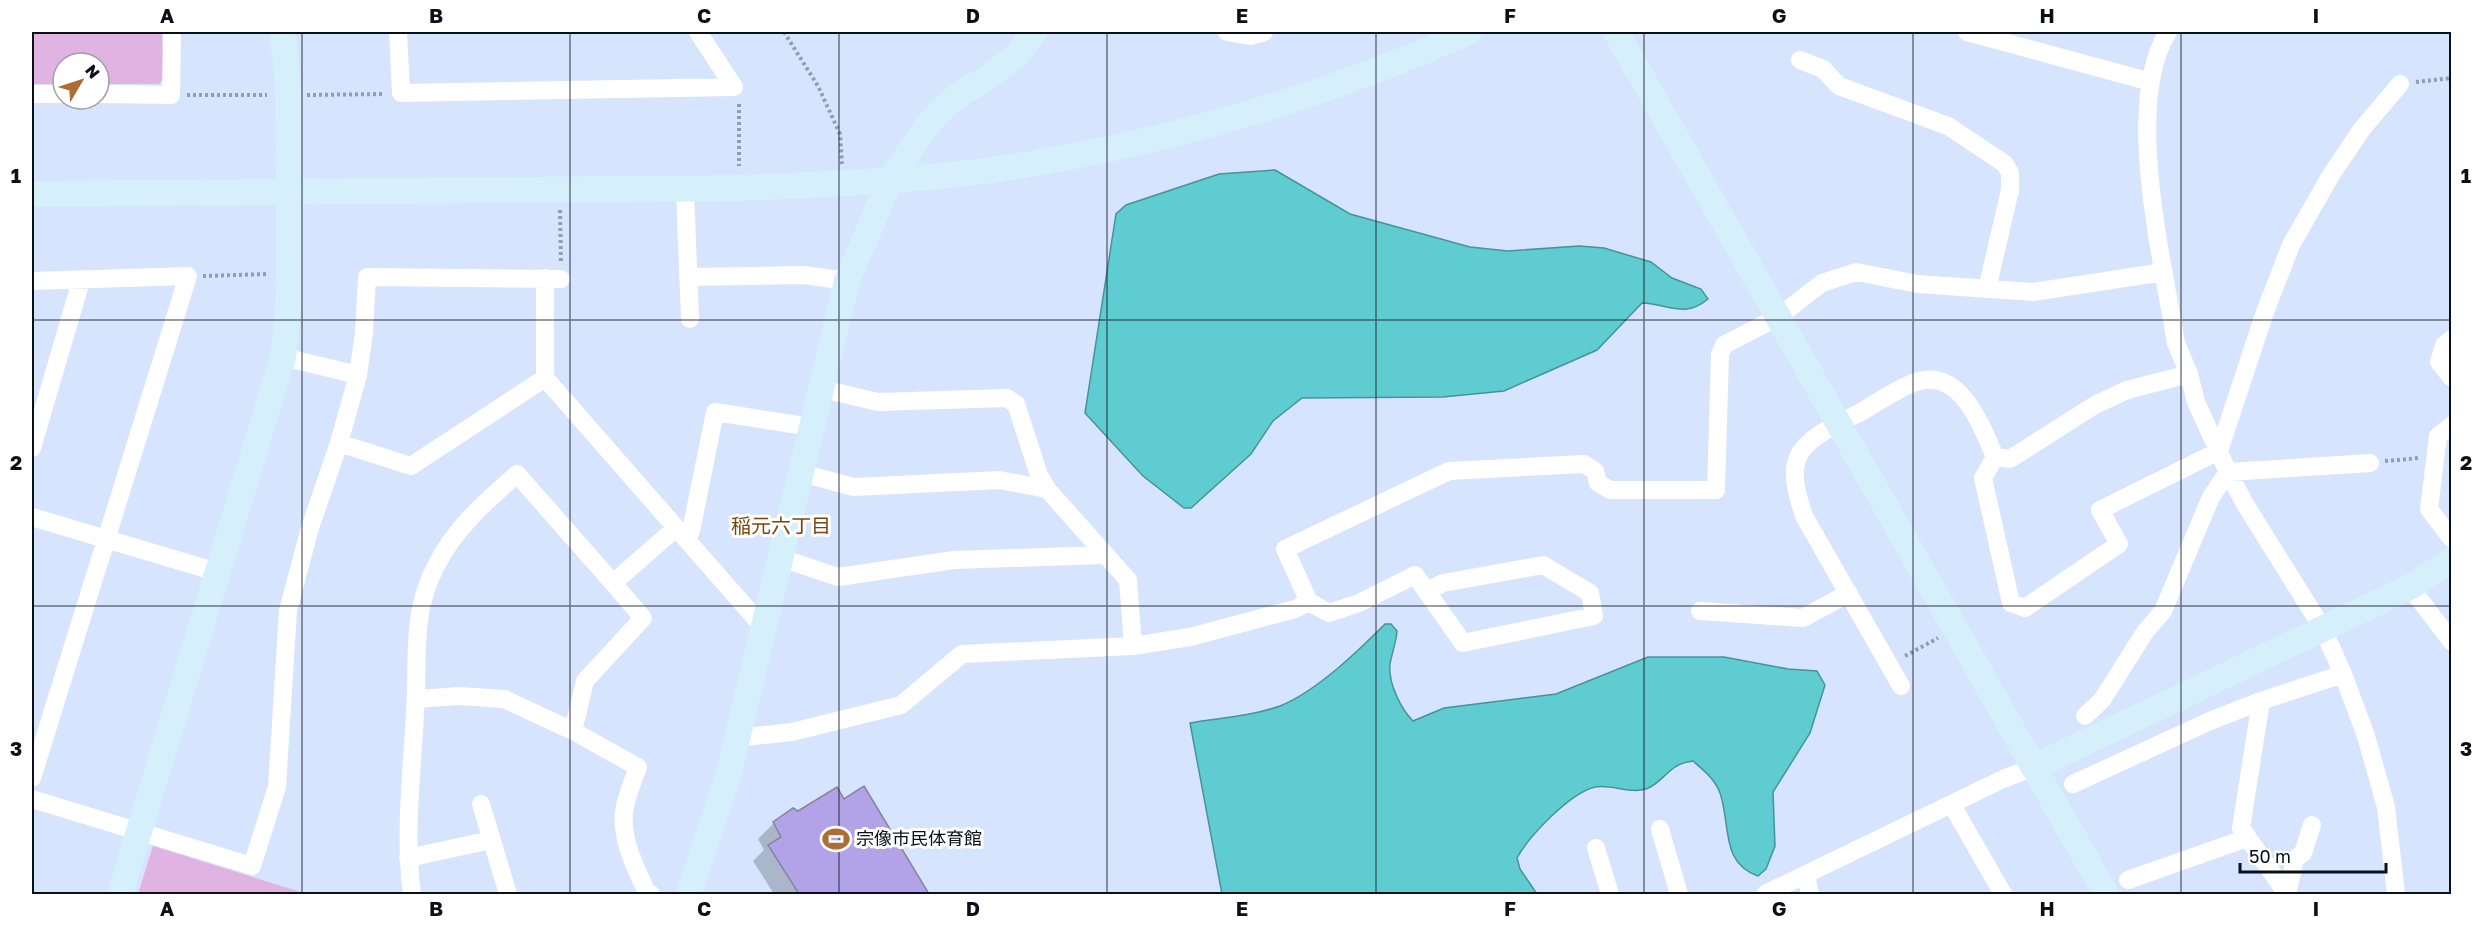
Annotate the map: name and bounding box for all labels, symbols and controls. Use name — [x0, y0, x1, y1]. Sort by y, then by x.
text: A — [160, 3, 174, 27]
text: B — [429, 3, 443, 27]
text: C — [697, 3, 711, 27]
text: D — [966, 3, 980, 27]
text: E — [1236, 3, 1248, 27]
text: F — [1504, 3, 1516, 27]
text: G — [1772, 3, 1786, 27]
text: H — [2039, 3, 2055, 27]
text: I — [2313, 3, 2319, 27]
north arrow — [51, 51, 111, 111]
text: N — [81, 61, 104, 83]
text: 1 — [11, 163, 21, 187]
text: 1 — [2461, 163, 2471, 187]
text: 2 — [10, 450, 22, 474]
text: 2 — [2460, 450, 2472, 474]
district label: 稲元六丁目 — [731, 513, 831, 537]
text: 3 — [10, 736, 22, 760]
text: 3 — [2460, 736, 2472, 760]
sports icon: 宗像市民体育館 — [821, 824, 851, 854]
place label: 宗像市民体育館 — [856, 827, 982, 849]
scale bar — [2240, 836, 2386, 874]
text: 50 m — [2249, 845, 2291, 867]
text: A — [160, 896, 174, 920]
text: B — [429, 896, 443, 920]
text: C — [697, 896, 711, 920]
text: D — [966, 896, 980, 920]
text: E — [1236, 896, 1248, 920]
text: F — [1504, 896, 1516, 920]
text: G — [1772, 896, 1786, 920]
text: H — [2039, 896, 2055, 920]
text: I — [2313, 896, 2319, 920]

